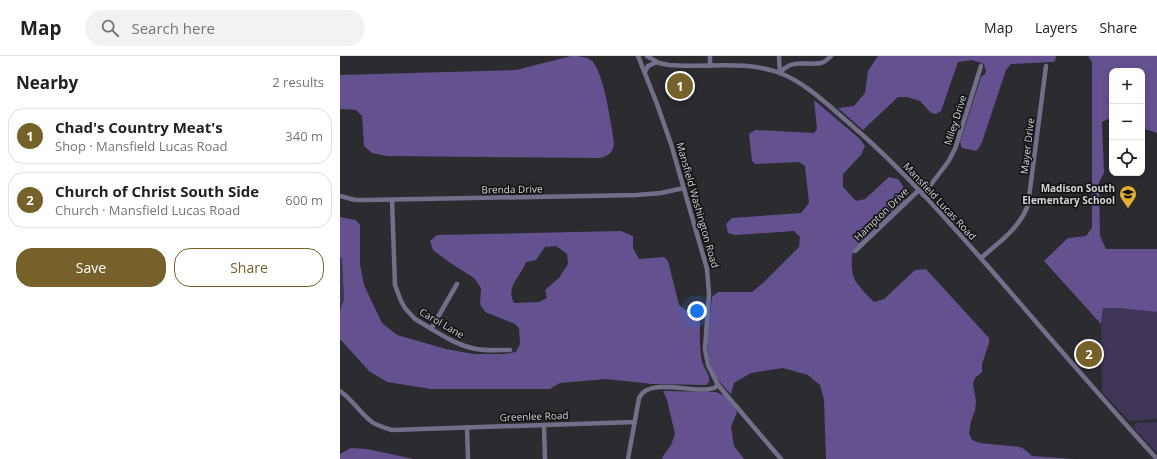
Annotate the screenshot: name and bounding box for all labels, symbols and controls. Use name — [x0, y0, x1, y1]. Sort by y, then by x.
search box — [85, 10, 365, 46]
text: Map — [20, 15, 61, 41]
icon: search — [99, 17, 121, 39]
text: Search here — [131, 18, 215, 38]
text: Map — [984, 18, 1013, 37]
text: Layers — [1035, 18, 1077, 37]
text: Share — [1099, 18, 1137, 37]
map controls — [1109, 68, 1145, 176]
button: + — [1109, 68, 1145, 104]
text: Nearby — [16, 71, 78, 94]
pin: 1 — [667, 71, 693, 101]
text: 2 results — [272, 73, 324, 91]
street label: Miley Drive — [940, 93, 970, 147]
button: − — [1109, 104, 1145, 140]
text: Chad's Country Meat's — [55, 117, 223, 137]
street label: Mayer Drive — [1017, 117, 1037, 175]
text: 1 — [26, 127, 34, 145]
text: 340 m — [285, 127, 323, 145]
text: Shop · Mansfield Lucas Road — [55, 137, 228, 155]
button: locate — [1109, 140, 1145, 176]
street label: Mansfield Washington Road — [673, 141, 723, 269]
street label: Mansfield Lucas Road — [900, 159, 980, 243]
text: Church of Christ South Side — [55, 181, 259, 201]
street label: Brenda Drive — [481, 181, 543, 197]
place label: Madison South Elementary School — [1022, 181, 1115, 207]
street label: Hampton Drive — [851, 184, 912, 244]
school or university icon: Madison South Elementary School — [1118, 184, 1138, 209]
text: 2 — [26, 191, 34, 209]
text: 600 m — [285, 191, 323, 209]
text: Church · Mansfield Lucas Road — [55, 201, 240, 219]
button: Save — [16, 248, 166, 287]
button: Share — [174, 248, 324, 287]
your location — [687, 301, 707, 321]
street label: Carol Lane — [417, 305, 467, 342]
pin: 2 — [1076, 339, 1102, 369]
street label: Greenlee Road — [499, 408, 569, 424]

